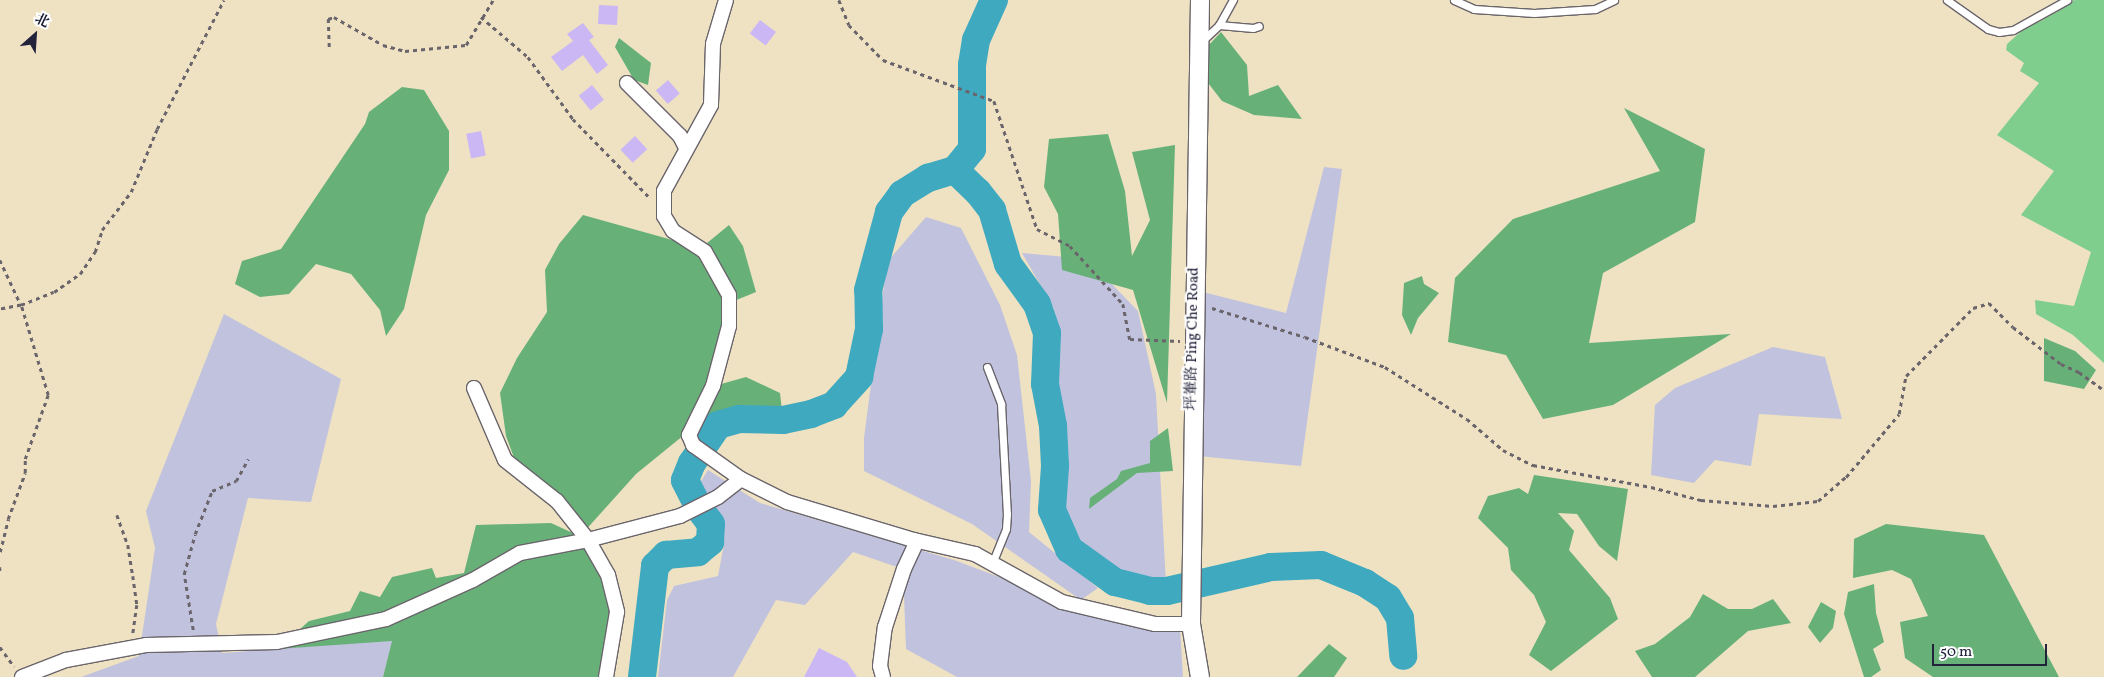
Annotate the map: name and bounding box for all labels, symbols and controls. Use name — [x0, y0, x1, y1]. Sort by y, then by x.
text: 北 — [31, 9, 52, 33]
north arrow — [10, 10, 60, 60]
street label: 坪輋路 Ping Che Road — [1183, 267, 1203, 411]
scale bar — [1934, 634, 2049, 666]
text: 50 m — [1940, 642, 1972, 663]

